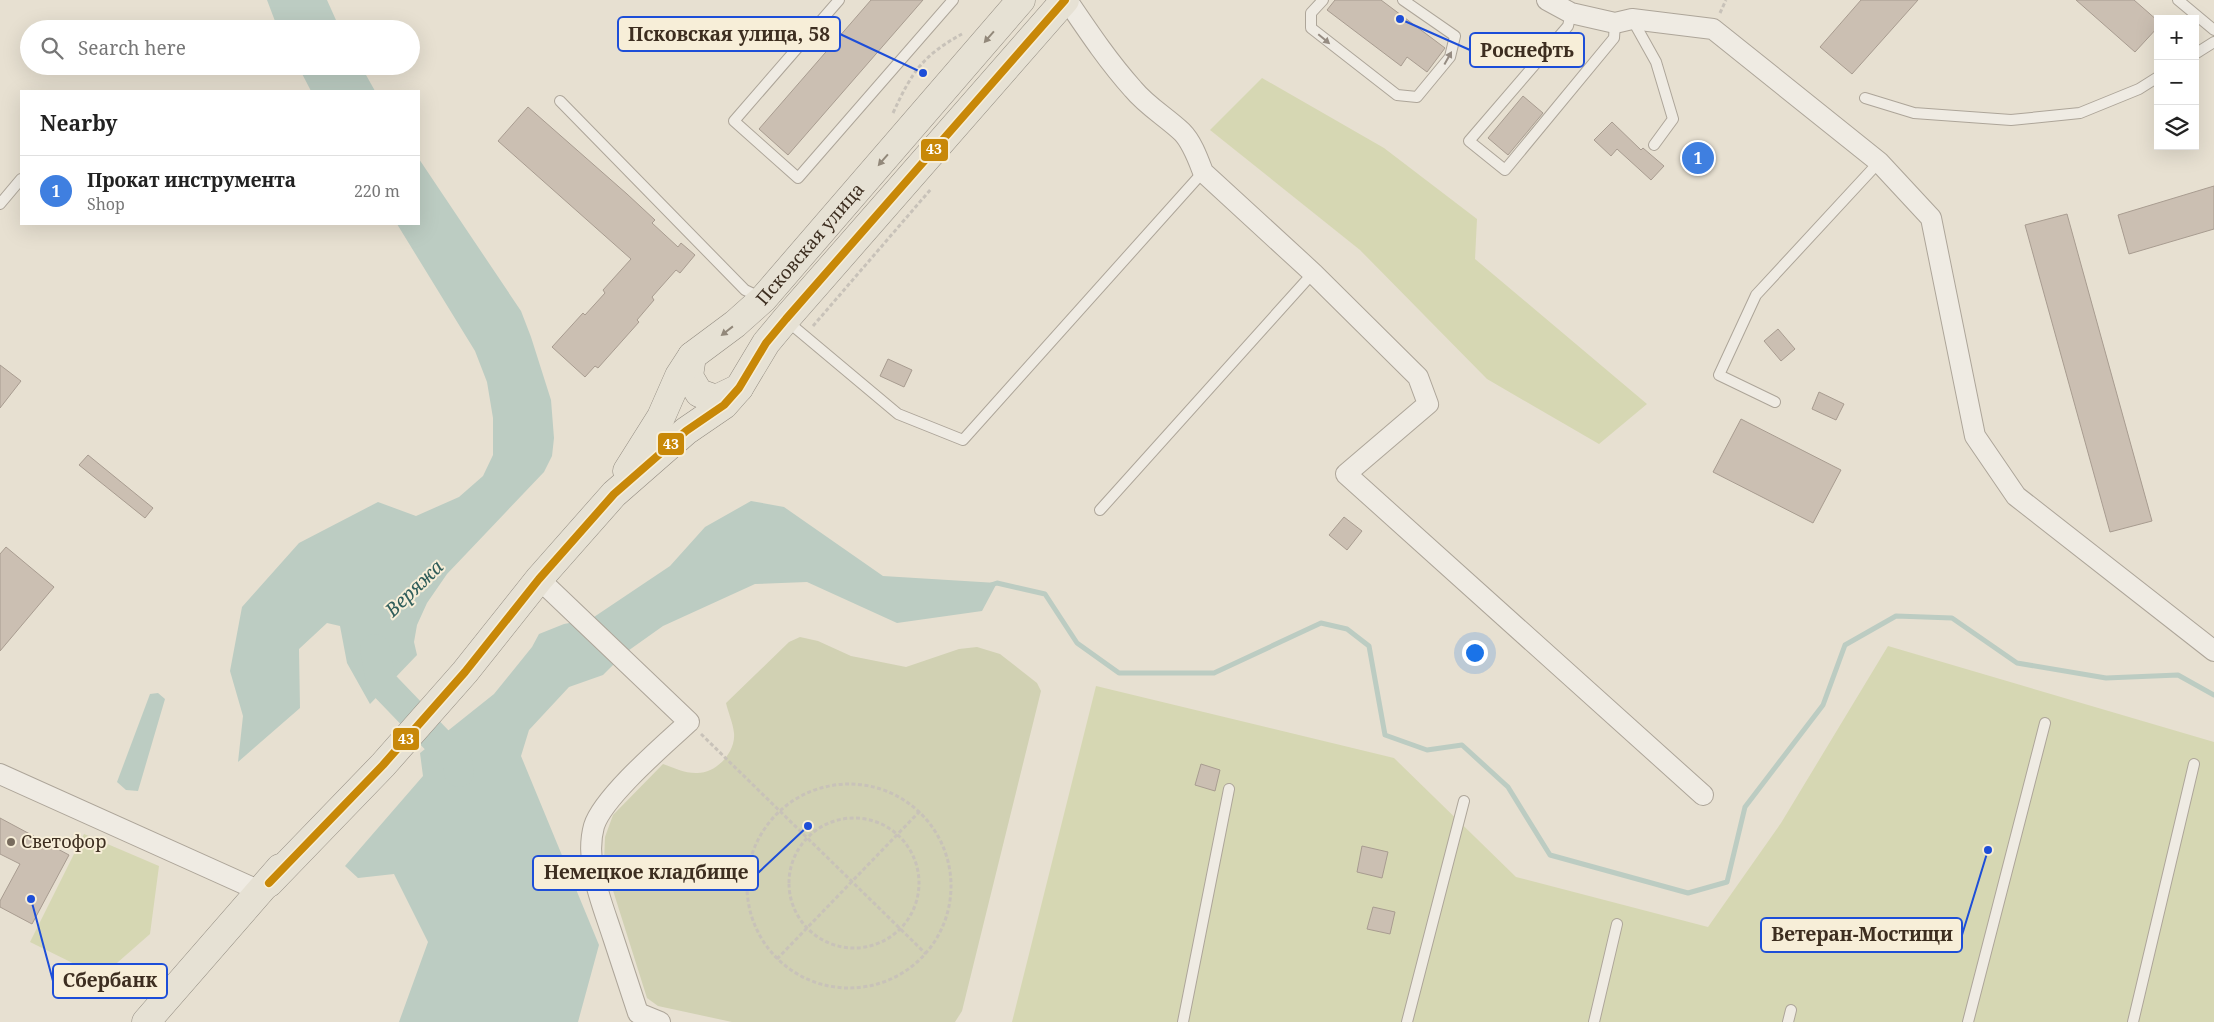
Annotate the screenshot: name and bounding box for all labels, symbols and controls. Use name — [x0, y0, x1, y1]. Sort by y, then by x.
map controls — [2154, 15, 2199, 150]
button: + — [2154, 15, 2199, 60]
callout: Псковская улица, 58 — [618, 17, 840, 51]
search box — [20, 20, 420, 75]
text: Псковская улица, 58 — [628, 21, 830, 47]
one-way arrow — [984, 31, 995, 43]
one-way arrow — [1317, 33, 1330, 44]
callout: Роснефть — [1470, 33, 1584, 67]
icon: search — [38, 34, 66, 62]
text: Search here — [78, 35, 186, 61]
text: Роснефть — [1480, 37, 1574, 63]
one-way arrow — [1443, 51, 1452, 64]
button: − — [2154, 60, 2199, 105]
button: layers — [2154, 105, 2199, 150]
text: Nearby — [40, 109, 118, 137]
line badge: 43 — [920, 138, 949, 162]
text: 43 — [926, 139, 942, 158]
pin: 1 — [1682, 139, 1714, 177]
one-way arrow — [877, 153, 889, 165]
text: Прокат инструмента — [87, 167, 296, 193]
street label: Псковская улица — [750, 177, 869, 310]
text: 1 — [51, 180, 61, 202]
text: 220 m — [354, 180, 400, 202]
text: Shop — [87, 193, 125, 215]
one-way arrow — [720, 326, 733, 336]
line badge: 43 — [657, 432, 685, 456]
text: 43 — [663, 434, 679, 453]
water label: Веряжа — [378, 554, 449, 623]
your location — [1462, 640, 1488, 666]
line badge: 43 — [392, 727, 420, 751]
text: 43 — [398, 729, 414, 748]
place label: Светофор — [21, 829, 106, 853]
marker: Светофор — [5, 836, 17, 848]
callout: Немецкое кладбище — [533, 856, 758, 890]
text: Немецкое кладбище — [544, 859, 749, 885]
callout: Ветеран-Мостищи — [1761, 918, 1962, 952]
text: Ветеран-Мостищи — [1771, 921, 1953, 947]
callout: Сбербанк — [53, 964, 167, 998]
text: Сбербанк — [63, 967, 157, 993]

